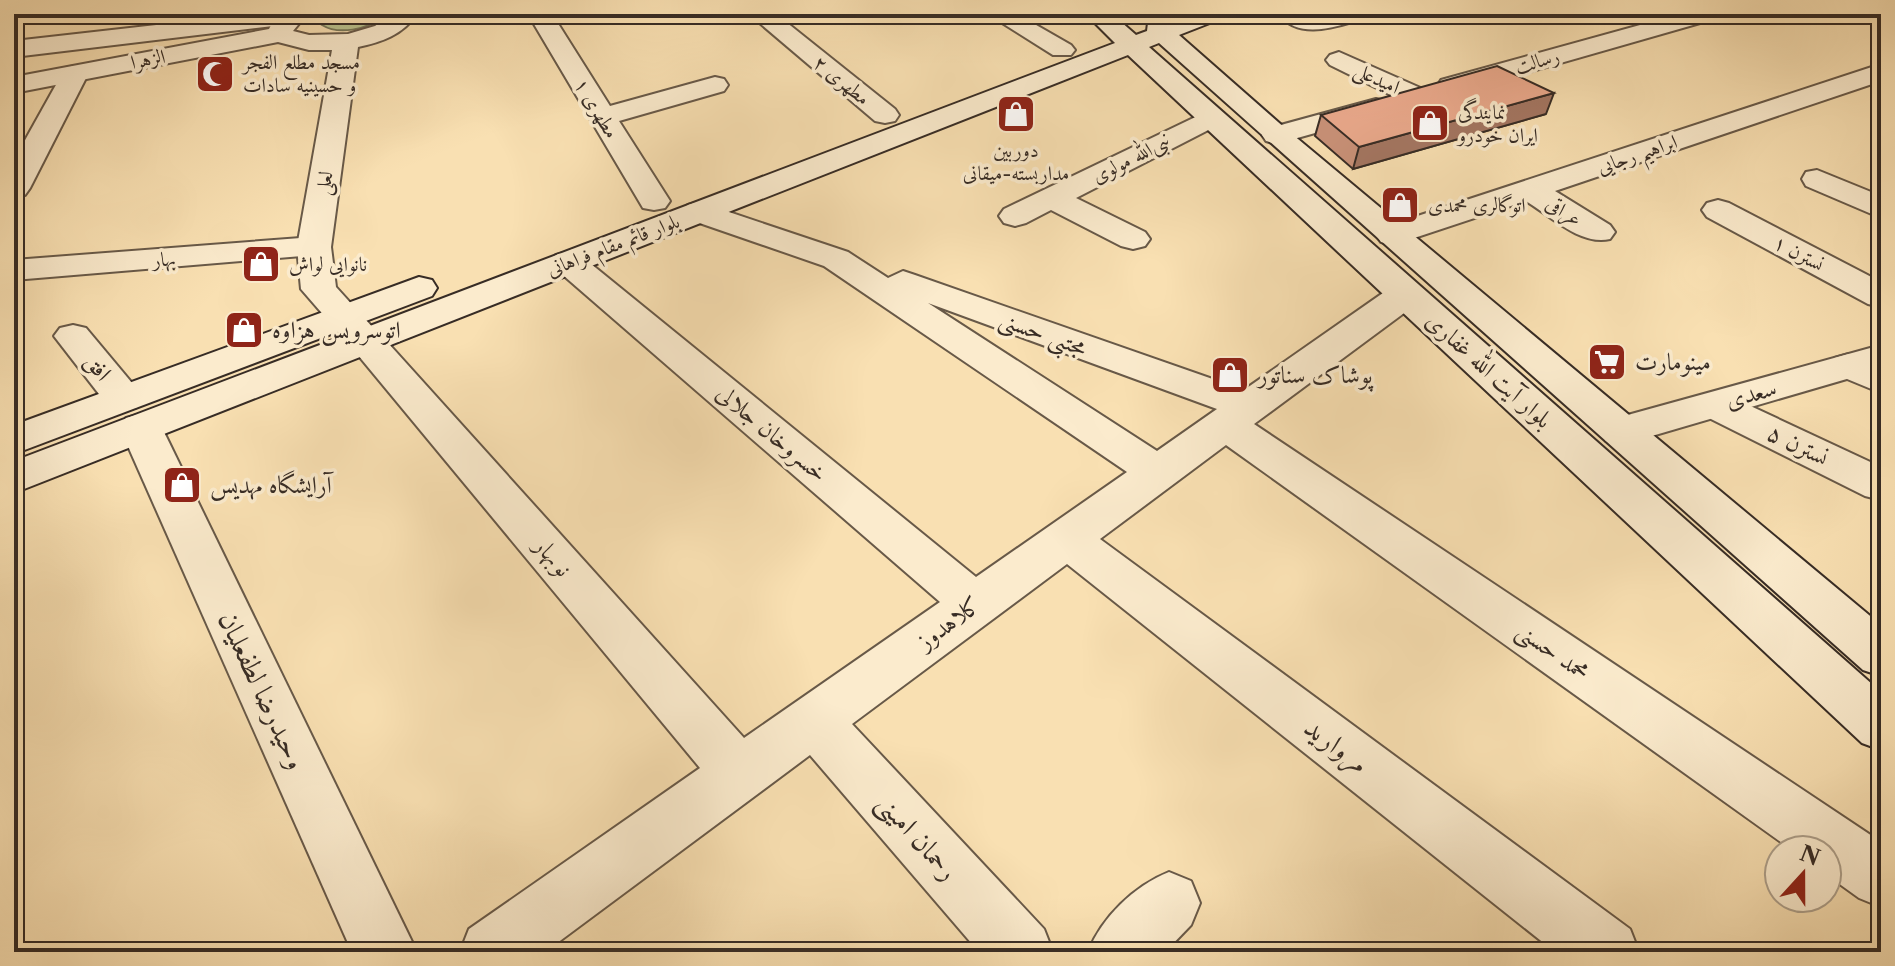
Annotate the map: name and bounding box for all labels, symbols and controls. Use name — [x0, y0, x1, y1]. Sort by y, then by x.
street label: رسالت — [1512, 43, 1562, 79]
street label: الزهرا — [129, 44, 168, 75]
place label: مسجد مطلع الفجر و حسینیه سادات — [241, 50, 360, 97]
street label: مطهری ۲ — [808, 50, 875, 111]
mosque icon: مسجد مطلع الفجر و حسینیه سادات — [194, 53, 236, 95]
street label: امیدعلی — [1349, 57, 1404, 102]
street label: مطهری ۱ — [569, 74, 624, 143]
shop icon: دوربین مداربسته-میقانی — [995, 93, 1037, 135]
place label: نمایندگی ایران خودرو — [1456, 97, 1538, 148]
shop icon: نمایندگی ایران خودرو — [1409, 102, 1451, 144]
street label: نبی‌الله مولوی — [1086, 125, 1176, 191]
street label: ابراهیم رجایی — [1594, 129, 1683, 186]
place label: دوربین مداربسته-میقانی — [963, 138, 1069, 185]
street label: لعلی — [310, 169, 341, 197]
shop icon: اتوگالری محمدی — [1379, 184, 1421, 226]
street label: عراقی — [1541, 191, 1586, 233]
place label: اتوگالری محمدی — [1428, 193, 1526, 218]
street label: بلوار قائم مقام فراهانی — [543, 209, 685, 287]
street label: نسترن ۱ — [1770, 230, 1828, 276]
shop icon: نانوایی لواش — [240, 243, 282, 285]
street label: بهار — [150, 246, 176, 273]
place label: نانوایی لواش — [289, 252, 367, 278]
street label: بلوار آیت الله غفاری — [1420, 302, 1561, 435]
street label: مجتبی حسنی — [993, 303, 1091, 368]
shop icon: اتوسرویس هزاوه — [223, 309, 265, 351]
place label: اتوسرویس هزاوه — [272, 315, 401, 346]
supermarket icon: مینومارت — [1586, 341, 1628, 383]
street label: افق — [78, 347, 118, 387]
place label: مینومارت — [1635, 347, 1711, 377]
shop icon: پوشاک سناتور — [1209, 354, 1251, 396]
place label: پوشاک سناتور — [1256, 360, 1374, 392]
street label: سعدی — [1722, 372, 1780, 415]
street label: خسروخان جلالی — [710, 378, 834, 489]
street label: نسترن ۵ — [1763, 417, 1834, 472]
shop icon: آرایشگاه مهدیس — [161, 464, 203, 506]
place label: آرایشگاه مهدیس — [210, 470, 335, 501]
street label: نوبهار — [526, 530, 578, 583]
street label: کلاهدوز — [910, 590, 986, 656]
street label: وحیدرضا لطفعلیان — [212, 606, 314, 774]
street label: محمد حسنی — [1510, 615, 1595, 688]
street label: مروارید — [1296, 710, 1376, 783]
street label: رحمان امینی — [867, 785, 966, 889]
north arrow — [1763, 834, 1843, 914]
text: N — [1796, 840, 1824, 872]

